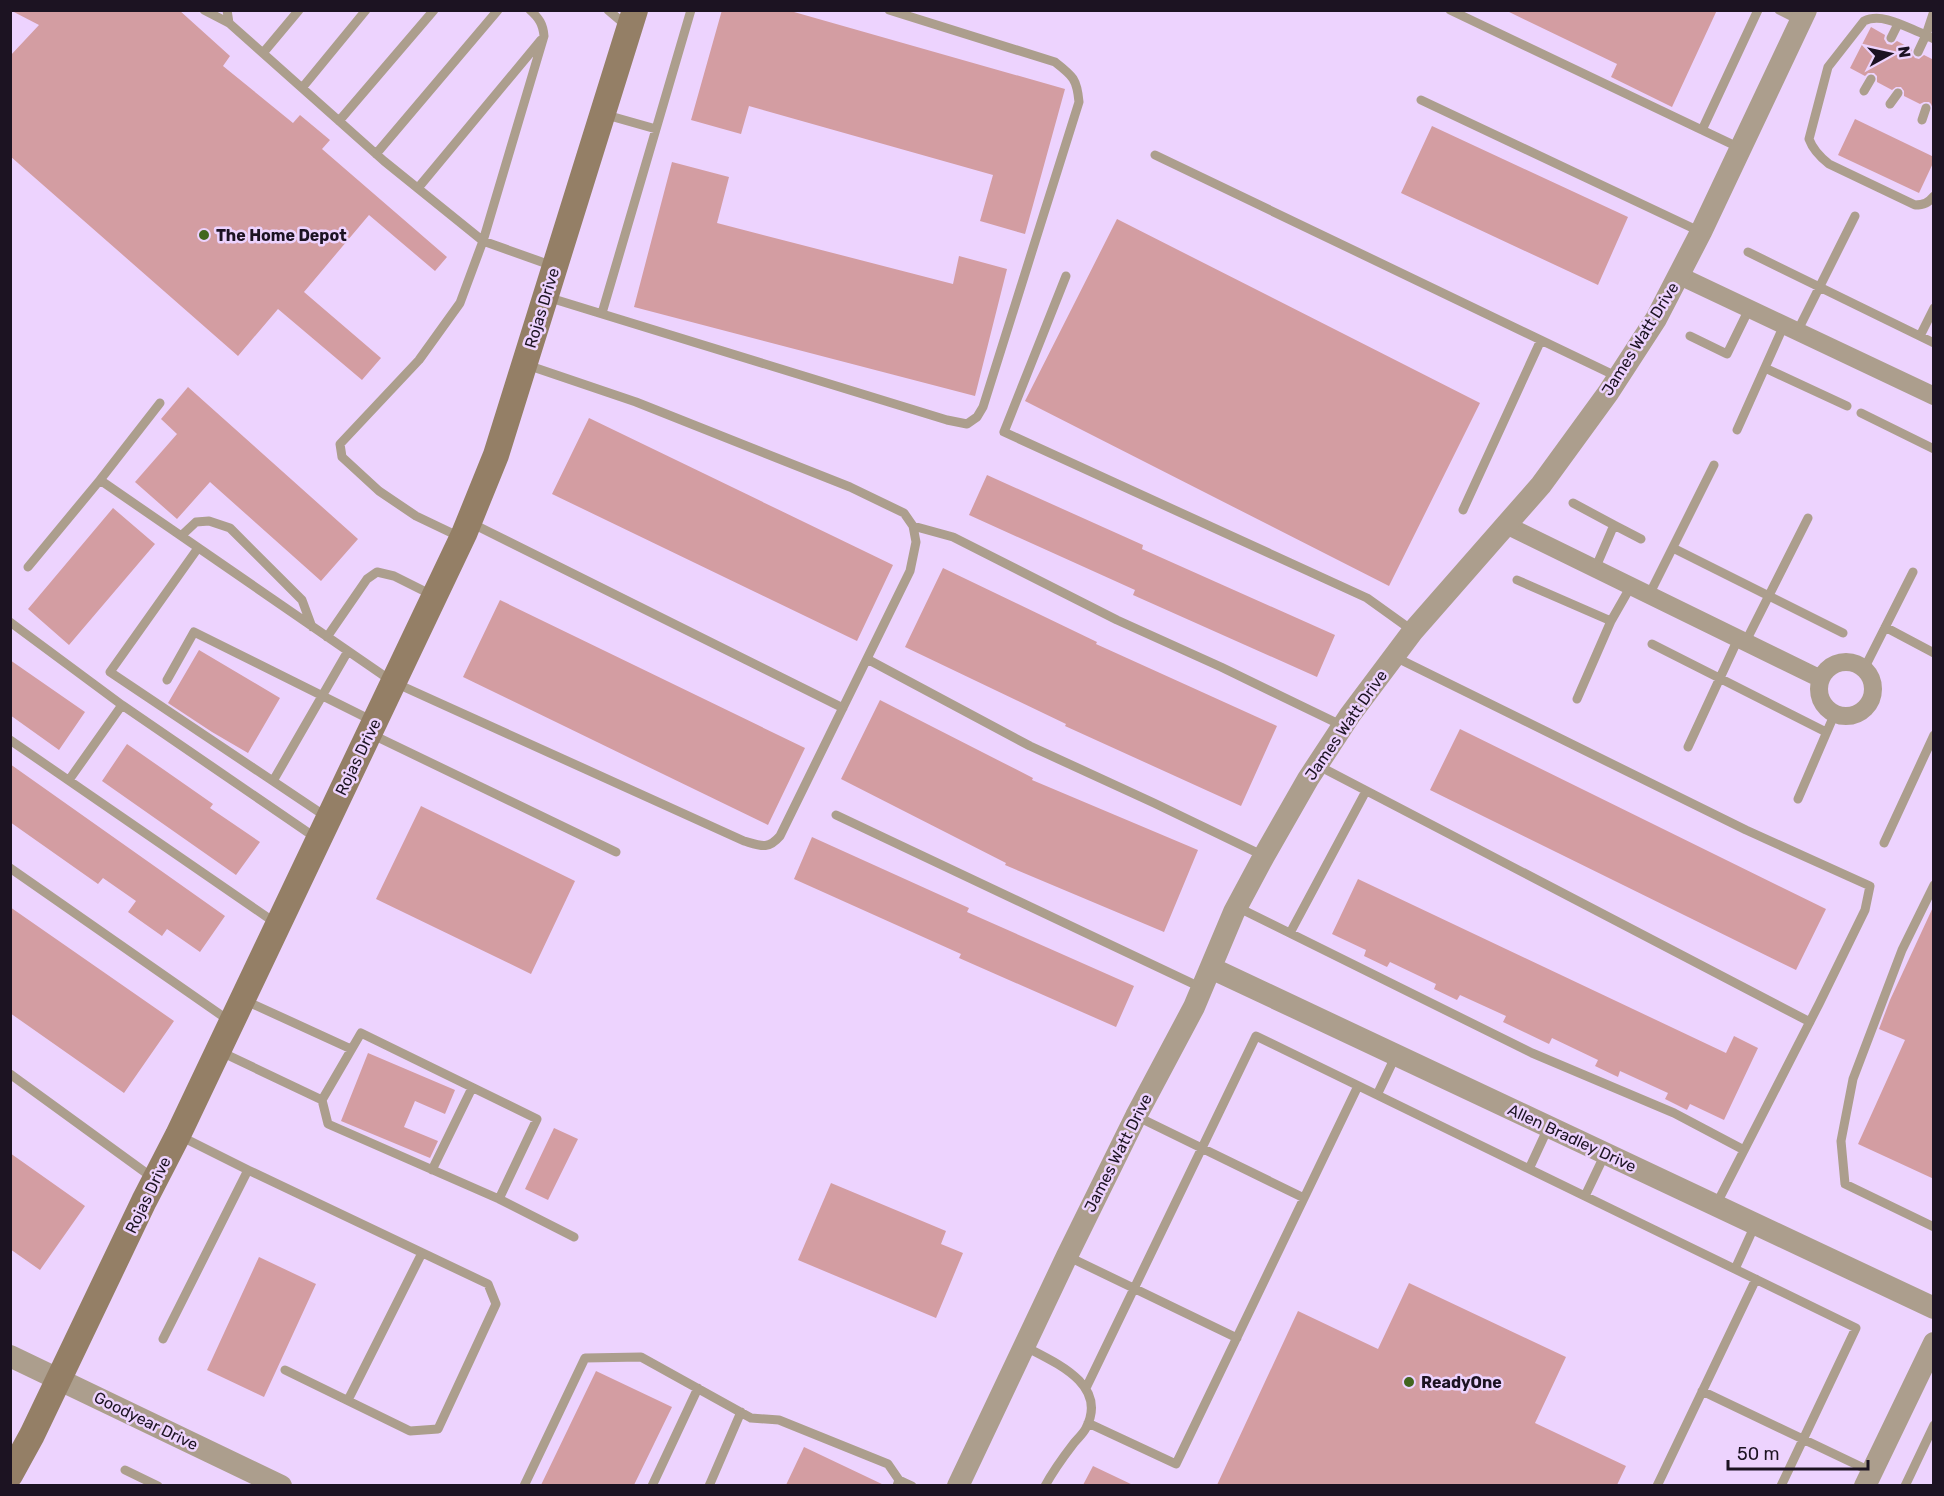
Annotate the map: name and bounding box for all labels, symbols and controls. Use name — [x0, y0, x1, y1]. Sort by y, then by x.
north arrow — [1860, 24, 1920, 84]
text: N — [1894, 45, 1915, 59]
place label: The Home Depot — [216, 226, 347, 245]
marker: The Home Depot — [197, 228, 211, 242]
street label: Rojas Drive — [521, 265, 563, 350]
street label: James Watt Drive — [1597, 279, 1683, 399]
street label: James Watt Drive — [1301, 666, 1391, 784]
street label: Rojas Drive — [331, 715, 385, 798]
street label: James Watt Drive — [1080, 1091, 1156, 1215]
street label: Allen Bradley Drive — [1505, 1100, 1639, 1176]
street label: Rojas Drive — [121, 1153, 175, 1236]
place label: ReadyOne — [1421, 1373, 1502, 1392]
marker: ReadyOne — [1402, 1375, 1416, 1389]
street label: Goodyear Drive — [91, 1388, 201, 1454]
scale bar — [1728, 1433, 1868, 1471]
text: 50 m — [1737, 1443, 1780, 1465]

